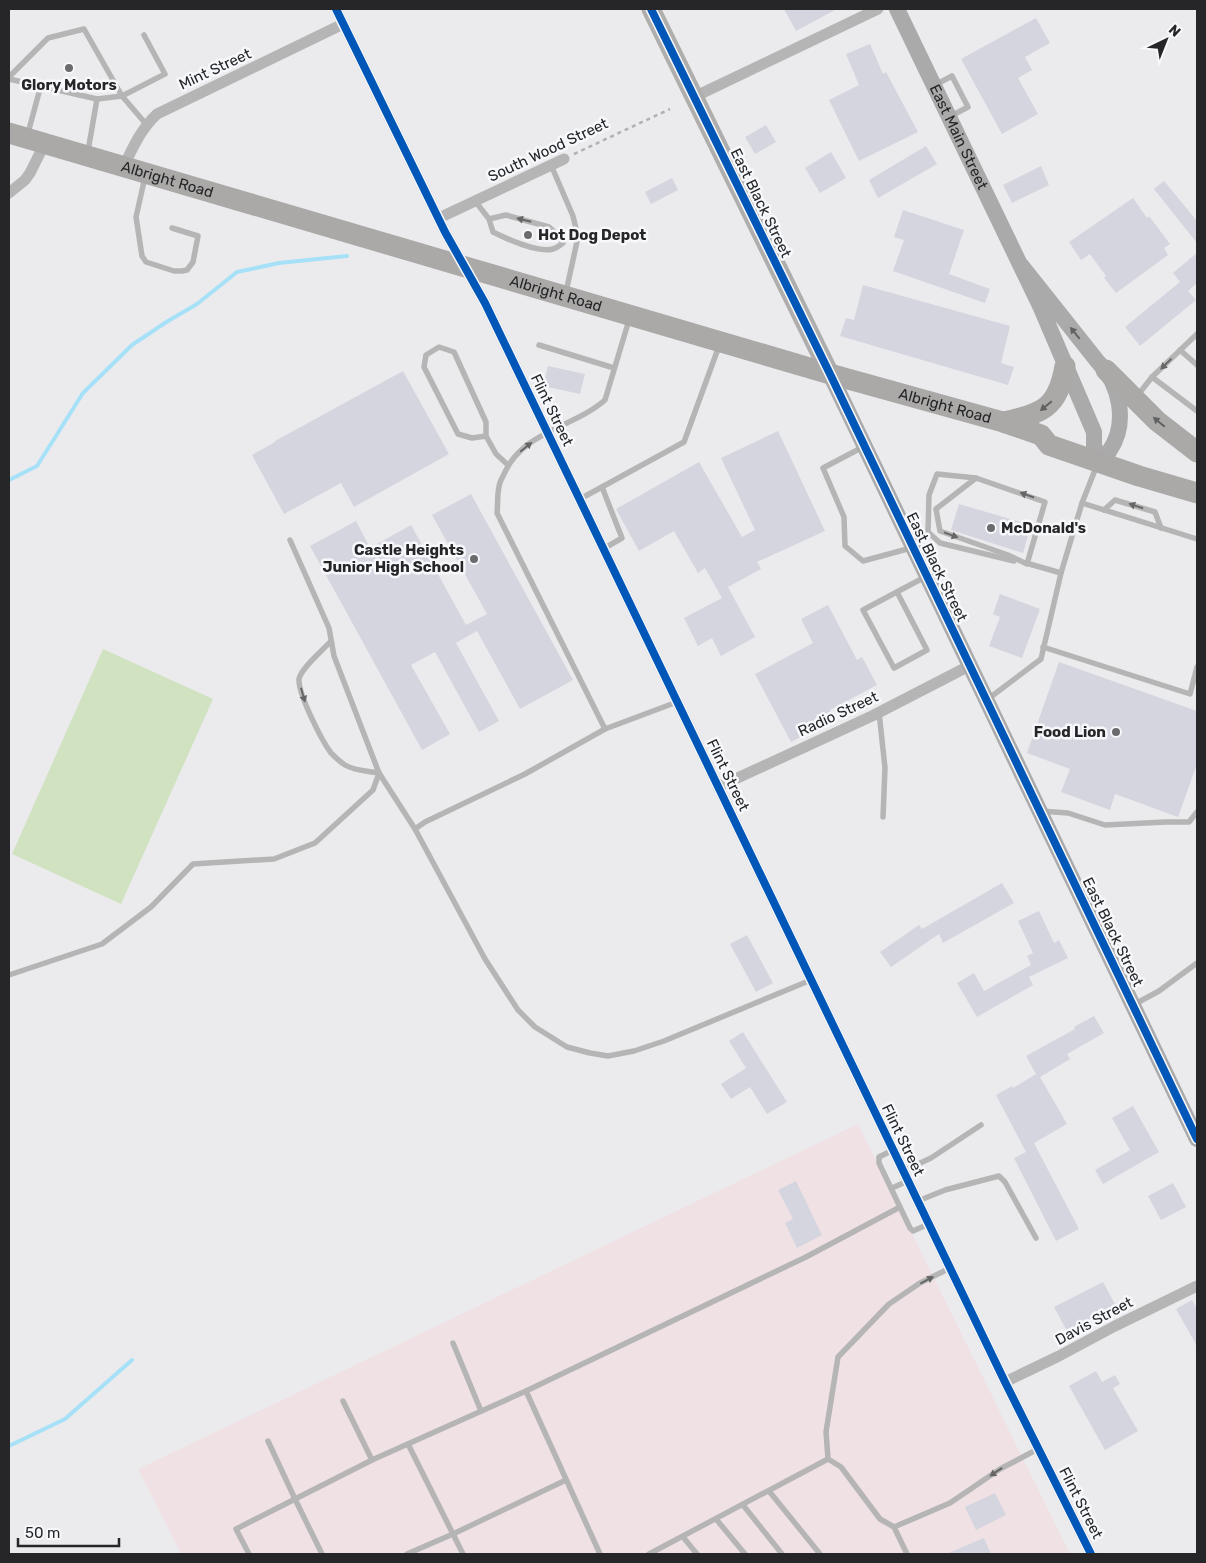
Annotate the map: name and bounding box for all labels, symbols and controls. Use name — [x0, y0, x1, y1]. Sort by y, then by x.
north arrow — [1141, 15, 1191, 65]
text: N — [1165, 21, 1184, 41]
street label: Mint Street — [176, 44, 254, 94]
marker: Glory Motors — [63, 62, 75, 74]
place label: Glory Motors — [21, 76, 117, 94]
street label: East Main Street — [926, 81, 992, 193]
street label: South Wood Street — [485, 114, 611, 186]
street label: East Black Street — [727, 145, 795, 261]
street label: Albright Road — [119, 157, 215, 202]
one-way arrow — [517, 216, 532, 224]
place label: Hot Dog Depot — [538, 226, 646, 244]
marker: Hot Dog Depot — [522, 229, 534, 241]
street label: Albright Road — [508, 272, 604, 316]
one-way arrow — [1069, 327, 1080, 340]
one-way arrow — [1160, 358, 1172, 370]
street label: Flint Street — [527, 371, 577, 449]
street label: Albright Road — [897, 385, 993, 427]
one-way arrow — [1040, 400, 1052, 412]
one-way arrow — [1153, 416, 1166, 427]
one-way arrow — [519, 441, 532, 452]
one-way arrow — [1019, 491, 1034, 498]
one-way arrow — [1128, 502, 1143, 509]
street label: East Black Street — [903, 509, 971, 625]
place label: McDonald's — [1001, 519, 1086, 537]
marker: McDonald's — [985, 522, 997, 534]
one-way arrow — [944, 531, 959, 539]
place label: Castle Heights Junior High School — [322, 541, 464, 576]
marker: Castle Heights Junior High School — [468, 553, 480, 565]
one-way arrow — [300, 688, 308, 703]
street label: Radio Street — [795, 688, 881, 740]
place label: Food Lion — [1034, 723, 1106, 741]
marker: Food Lion — [1110, 726, 1122, 738]
street label: Flint Street — [703, 736, 753, 814]
street label: East Black Street — [1079, 874, 1147, 990]
street label: Flint Street — [878, 1101, 928, 1179]
one-way arrow — [920, 1276, 934, 1284]
street label: Davis Street — [1052, 1293, 1136, 1349]
street label: Flint Street — [1055, 1464, 1107, 1542]
one-way arrow — [989, 1467, 1002, 1477]
scale bar — [18, 1516, 119, 1548]
text: 50 m — [25, 1524, 60, 1542]

